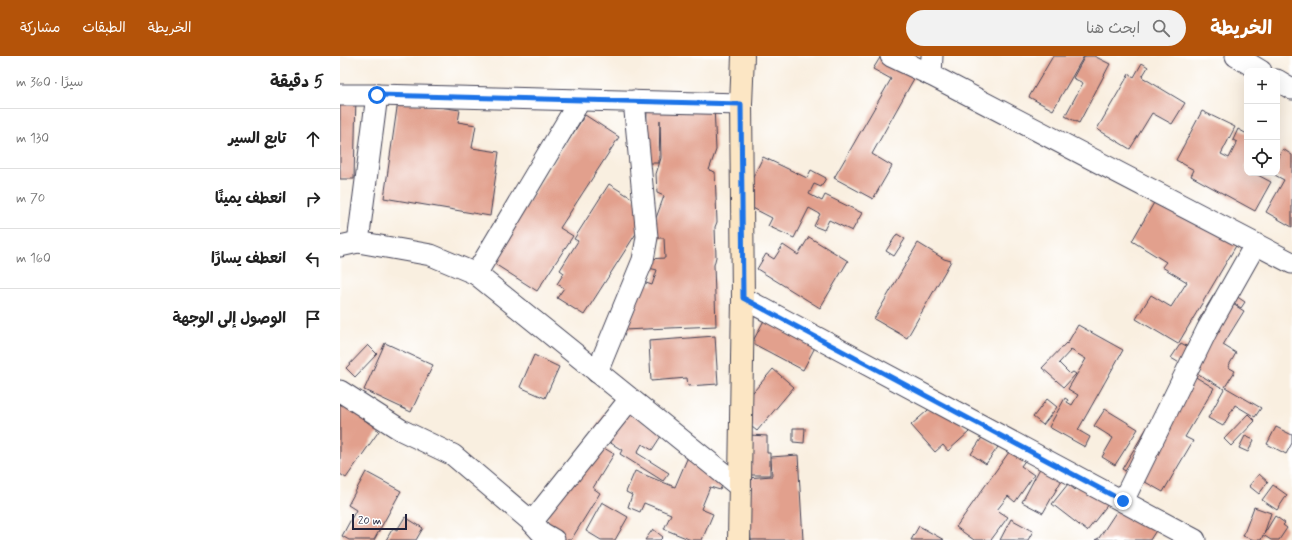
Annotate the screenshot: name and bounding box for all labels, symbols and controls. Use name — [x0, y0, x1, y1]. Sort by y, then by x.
search box — [906, 10, 1186, 46]
text: الخريطة — [1210, 16, 1272, 41]
icon: search — [1150, 17, 1172, 39]
text: مشاركة — [20, 19, 60, 37]
text: الطبقات — [82, 19, 126, 37]
text: الخريطة — [148, 19, 191, 37]
text: ابحث هنا — [1086, 19, 1140, 39]
map controls — [1244, 68, 1280, 176]
button: + — [1244, 68, 1280, 104]
text: 5 دقيقة — [270, 71, 324, 93]
text: سيرًا · 360 m — [16, 74, 83, 91]
route start — [368, 86, 386, 104]
button: − — [1244, 104, 1280, 140]
icon: ahead — [302, 128, 324, 150]
text: تابع السير — [228, 129, 286, 149]
text: 130 m — [16, 130, 49, 147]
button: locate — [1244, 140, 1280, 176]
icon: right — [302, 188, 324, 210]
text: انعطف يمينًا — [215, 189, 286, 209]
text: 70 m — [16, 190, 45, 207]
icon: left — [302, 248, 324, 270]
text: انعطف يسارًا — [211, 249, 286, 269]
text: 160 m — [16, 250, 51, 267]
icon: arrive — [302, 308, 324, 330]
text: الوصول إلى الوجهة — [172, 309, 286, 329]
route end — [1114, 492, 1132, 510]
scale bar — [352, 512, 407, 531]
text: 20 m — [358, 514, 381, 528]

